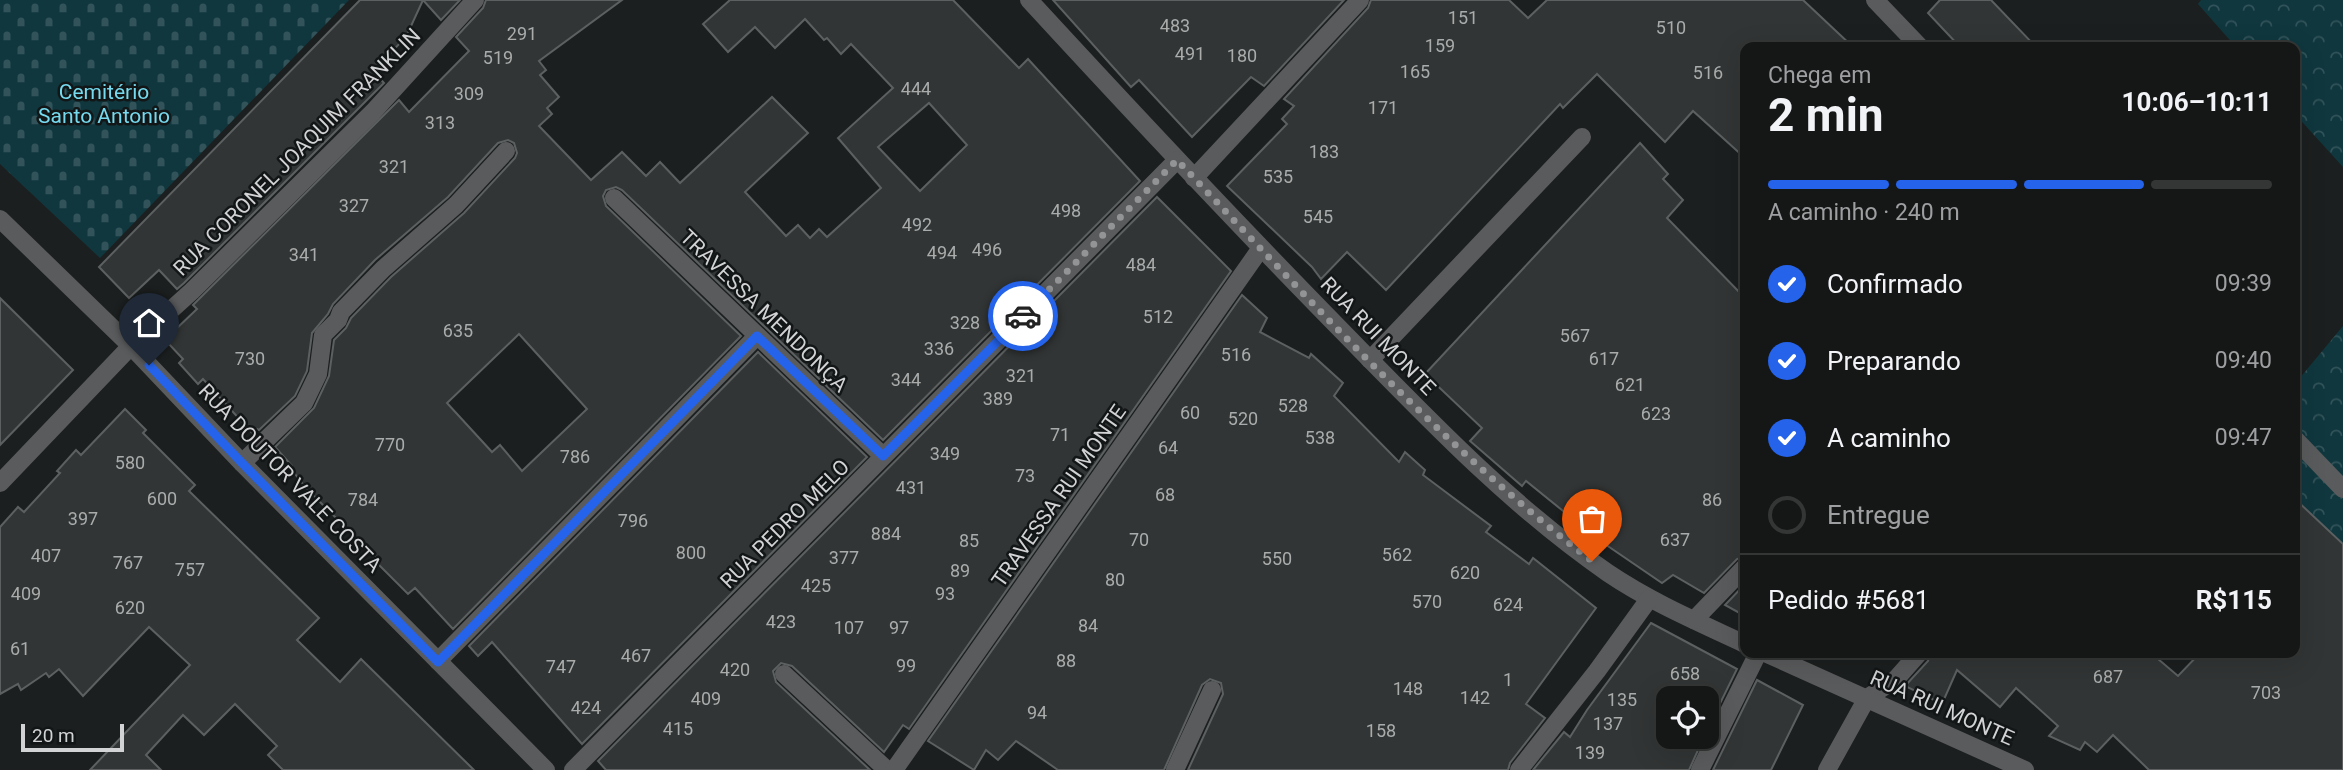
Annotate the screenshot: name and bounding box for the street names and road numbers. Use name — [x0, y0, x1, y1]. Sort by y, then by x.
street label: RUA CORONEL JOAQUIM FRANKLIN — [169, 24, 425, 280]
street label: TRAVESSA MENDONÇA — [675, 225, 853, 397]
street label: RUA RUI MONTE — [1316, 272, 1440, 400]
street label: RUA DOUTOR VALE COSTA — [194, 379, 387, 577]
street label: TRAVESSA RUI MONTE — [987, 400, 1131, 592]
street label: RUA PEDRO MELO — [716, 455, 854, 593]
street label: RUA RUI MONTE — [1866, 666, 2018, 750]

